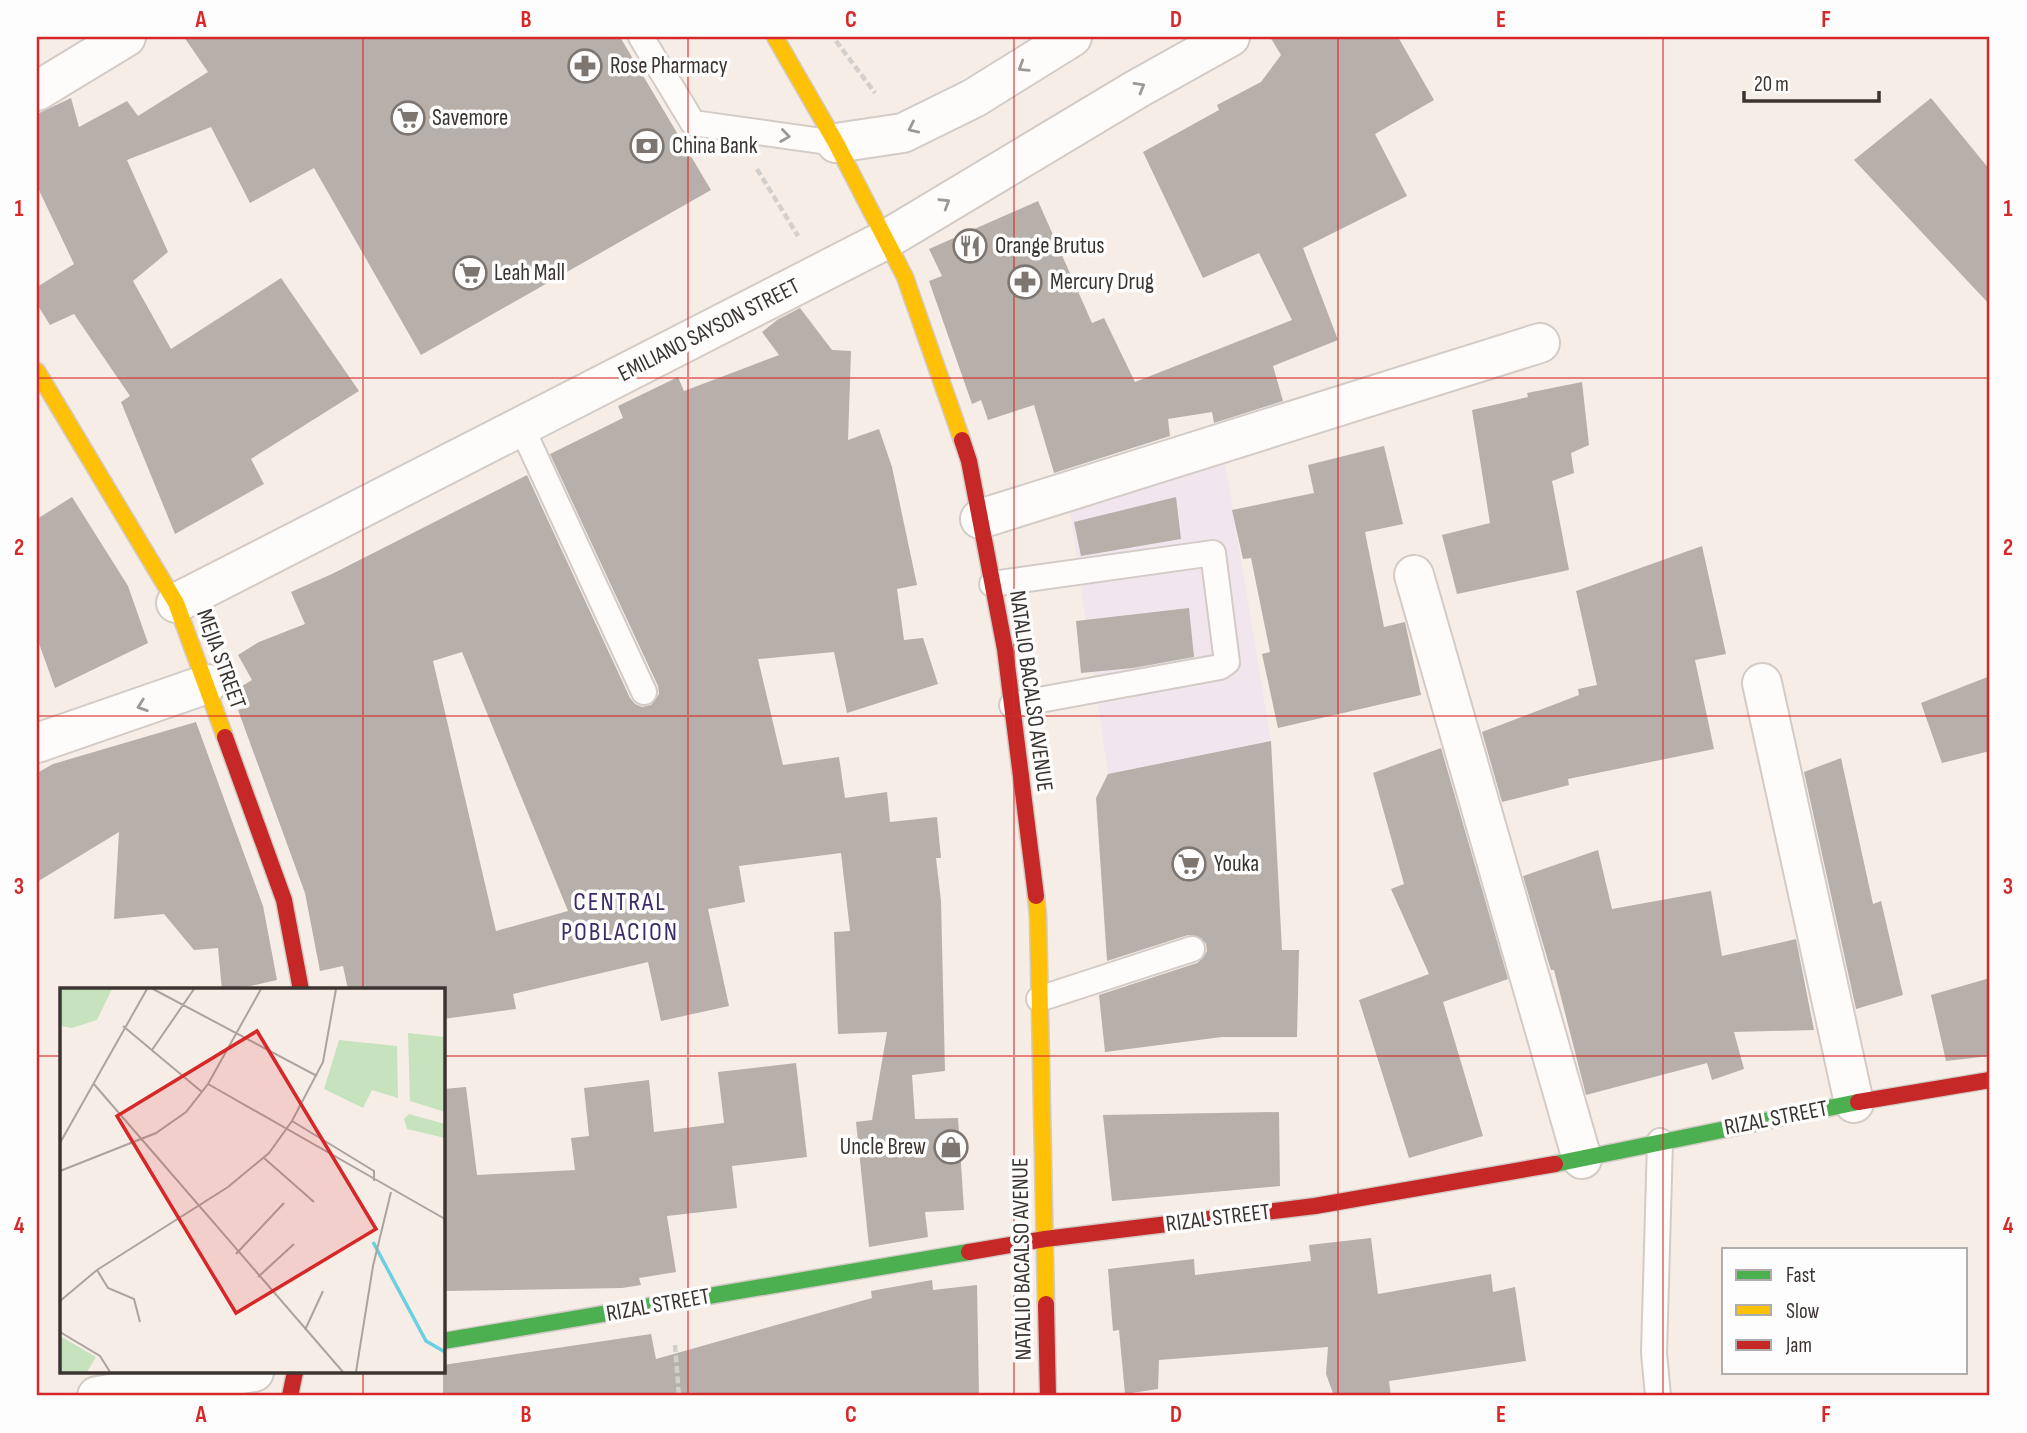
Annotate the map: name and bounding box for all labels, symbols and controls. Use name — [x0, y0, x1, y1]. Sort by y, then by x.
text: A — [195, 6, 208, 34]
text: B — [521, 6, 532, 34]
text: C — [845, 6, 857, 34]
text: D — [1170, 6, 1182, 34]
text: E — [1496, 6, 1506, 34]
text: F — [1821, 6, 1831, 34]
pharmacy icon: Rose Pharmacy — [566, 47, 604, 85]
place label: Rose Pharmacy — [610, 52, 728, 80]
one-way arrow — [1018, 59, 1031, 72]
scale bar — [1744, 60, 1878, 104]
text: 20 m — [1754, 72, 1789, 97]
one-way arrow — [1133, 82, 1146, 95]
supermarket icon: Savemore — [389, 99, 427, 137]
place label: Savemore — [432, 104, 508, 132]
one-way arrow — [908, 119, 920, 133]
bank icon: China Bank — [628, 127, 666, 165]
one-way arrow — [779, 128, 790, 143]
place label: China Bank — [672, 132, 758, 160]
text: 1 — [14, 195, 24, 223]
text: 1 — [2003, 195, 2013, 223]
one-way arrow — [937, 198, 950, 211]
restaurant icon: Orange Brutus — [951, 227, 989, 265]
place label: Orange Brutus — [995, 232, 1105, 260]
supermarket icon: Leah Mall — [451, 254, 489, 292]
place label: Leah Mall — [494, 259, 565, 287]
pharmacy icon: Mercury Drug — [1006, 263, 1044, 301]
place label: Mercury Drug — [1050, 268, 1154, 296]
street label: EMILIANO SAYSON STREET — [613, 272, 805, 388]
text: 2 — [14, 534, 24, 562]
text: 2 — [2003, 534, 2013, 562]
street label: NATALIO BACALSO AVENUE — [1003, 589, 1059, 793]
street label: MEJIA STREET — [190, 605, 252, 713]
one-way arrow — [137, 698, 149, 712]
supermarket icon: Youka — [1170, 845, 1208, 883]
place label: Youka — [1214, 850, 1259, 878]
text: 3 — [14, 873, 24, 901]
text: 3 — [2003, 873, 2013, 901]
district label: CENTRAL POBLACION — [561, 887, 679, 948]
inset map — [60, 988, 444, 1374]
street label: RIZAL STREET — [1722, 1094, 1830, 1142]
shop icon: Uncle Brew — [932, 1128, 970, 1166]
place label: Uncle Brew — [840, 1133, 926, 1161]
street label: NATALIO BACALSO AVENUE — [1006, 1157, 1038, 1361]
street label: RIZAL STREET — [1164, 1198, 1272, 1238]
text: 4 — [14, 1212, 25, 1240]
text: 4 — [2003, 1212, 2014, 1240]
legend — [1722, 1248, 1968, 1374]
text: Fast — [1786, 1263, 1816, 1288]
street label: RIZAL STREET — [604, 1282, 712, 1328]
text: Slow — [1786, 1299, 1820, 1324]
text: Jam — [1785, 1333, 1812, 1358]
text: A — [195, 1401, 208, 1429]
text: B — [521, 1401, 532, 1429]
text: C — [845, 1401, 857, 1429]
text: D — [1170, 1401, 1182, 1429]
text: E — [1496, 1401, 1506, 1429]
text: F — [1821, 1401, 1831, 1429]

